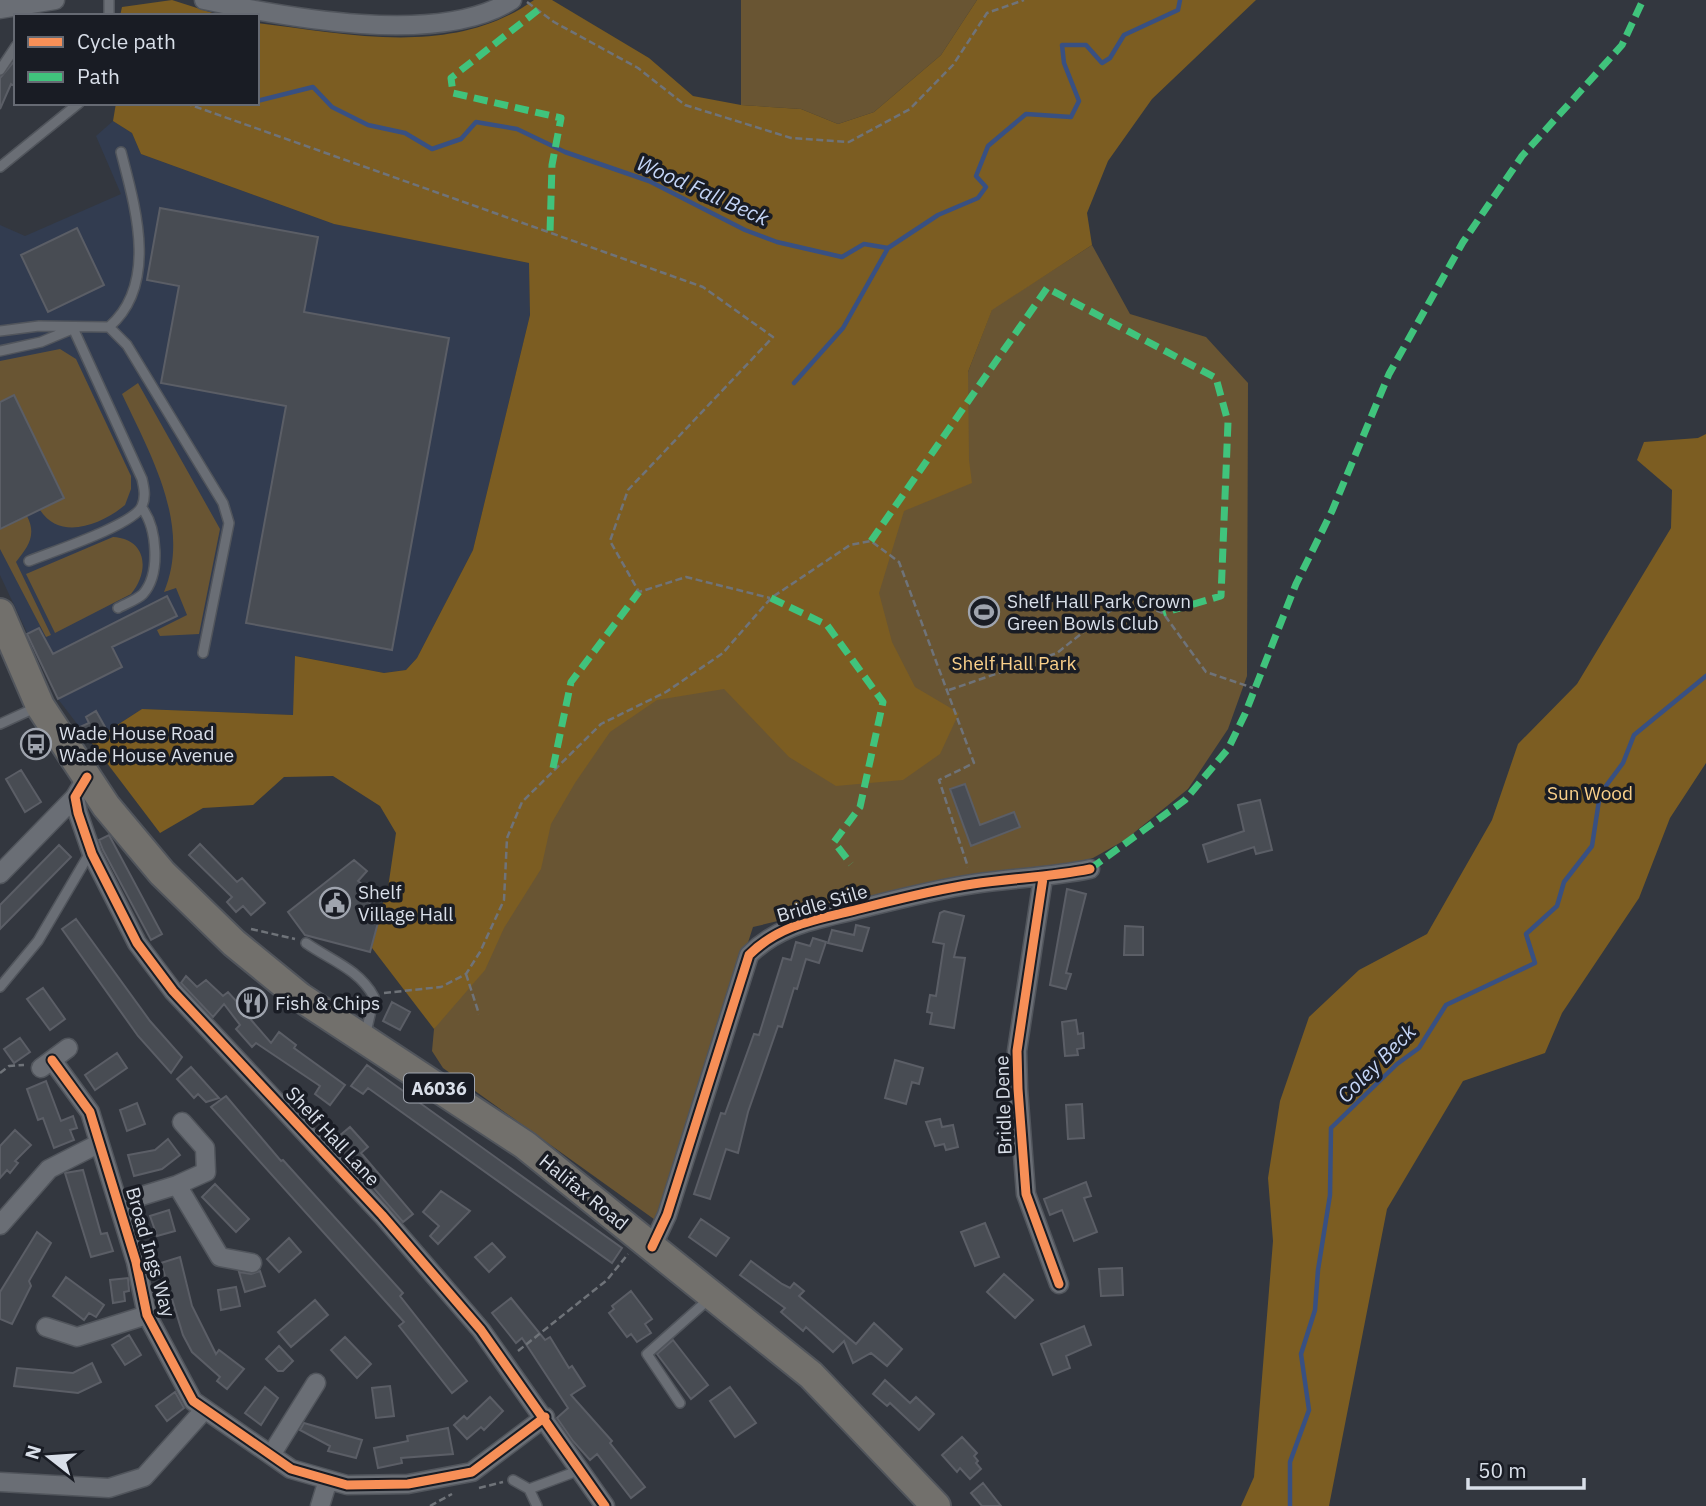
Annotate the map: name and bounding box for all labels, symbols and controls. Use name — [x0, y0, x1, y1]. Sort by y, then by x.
legend — [14, 14, 259, 105]
text: Cycle path — [77, 27, 176, 55]
text: Path — [77, 62, 120, 90]
water label: Wood Fall Beck — [632, 148, 775, 232]
place label: Shelf Hall Park Crown Green Bowls Club — [1007, 589, 1191, 635]
sports icon: Shelf Hall Park Crown Green Bowls Club — [967, 595, 1001, 629]
park label: Shelf Hall Park — [952, 651, 1076, 675]
place label: Wade House Road Wade House Avenue — [59, 721, 234, 767]
bus stop icon: Wade House Road Wade House Avenue — [19, 727, 53, 761]
park label: Sun Wood — [1547, 781, 1633, 805]
street label: Bridle Stile — [774, 879, 870, 927]
place label: Shelf Village Hall — [358, 880, 453, 926]
public building icon: Shelf Village Hall — [318, 886, 352, 920]
restaurant icon: Fish & Chips — [235, 986, 269, 1020]
place label: Fish & Chips — [275, 991, 380, 1015]
water label: Coley Beck — [1331, 1017, 1422, 1108]
street label: Bridle Dene — [989, 1055, 1017, 1155]
road number: A6036 — [404, 1073, 474, 1102]
street label: Shelf Hall Lane — [281, 1081, 385, 1191]
street label: Halifax Road — [535, 1149, 633, 1235]
street label: Broad Ings Way — [121, 1184, 181, 1320]
north arrow — [14, 1422, 84, 1492]
text: N — [19, 1442, 46, 1462]
scale bar — [1468, 1446, 1584, 1490]
text: 50 m — [1478, 1456, 1527, 1484]

